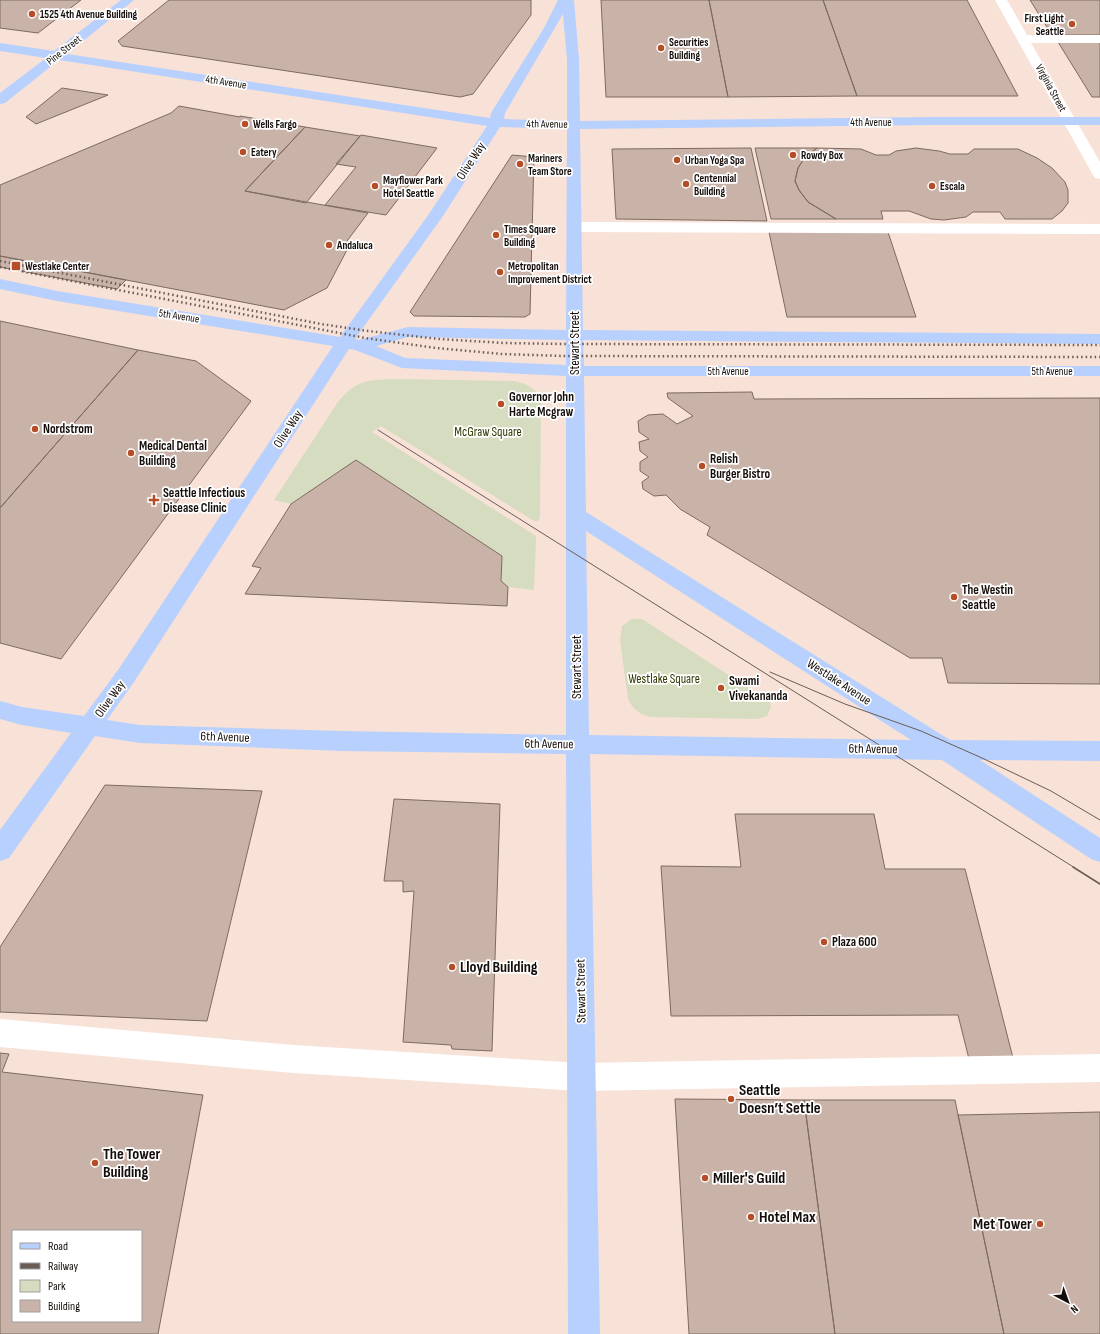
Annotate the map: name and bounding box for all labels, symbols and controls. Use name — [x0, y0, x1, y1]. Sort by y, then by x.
place label: 1525 4th Avenue Building — [40, 8, 138, 21]
marker: 1525 4th Avenue Building — [27, 9, 37, 19]
place label: First Light Seattle — [1025, 12, 1064, 38]
marker: First Light Seattle — [1067, 19, 1077, 29]
street label: Pine Street — [44, 32, 85, 68]
place label: Securities Building — [669, 36, 709, 62]
marker: Securities Building — [656, 43, 666, 53]
street label: Virginia Street — [1033, 62, 1070, 115]
street label: 4th Avenue — [205, 72, 247, 92]
street label: 4th Avenue — [850, 116, 892, 129]
street label: 4th Avenue — [526, 117, 568, 131]
place label: Wells Fargo — [253, 118, 297, 131]
marker: Wells Fargo — [240, 119, 250, 129]
street label: Olive Way — [453, 139, 489, 183]
place label: Eatery — [251, 146, 277, 159]
marker: Eatery — [238, 147, 248, 157]
place label: Rowdy Box — [801, 149, 844, 162]
marker: Rowdy Box — [788, 150, 798, 160]
place label: Mariners Team Store — [528, 152, 572, 178]
place label: Urban Yoga Spa — [685, 154, 745, 167]
marker: Urban Yoga Spa — [672, 155, 682, 165]
marker: Mariners Team Store — [515, 159, 525, 169]
place label: Centennial Building — [694, 172, 736, 198]
place label: Mayflower Park Hotel Seattle — [383, 174, 443, 200]
marker: Centennial Building — [681, 179, 691, 189]
place label: Escala — [940, 180, 965, 193]
marker: Mayflower Park Hotel Seattle — [370, 181, 380, 191]
marker: Escala — [927, 181, 937, 191]
place label: Times Square Building — [504, 223, 556, 249]
marker: Times Square Building — [491, 230, 501, 240]
place label: Andaluca — [336, 239, 373, 252]
marker: Andaluca — [324, 240, 334, 250]
marker: Westlake Center — [10, 260, 22, 272]
place label: Westlake Center — [25, 260, 90, 273]
place label: Metropolitan Improvement District — [508, 260, 592, 286]
marker: Metropolitan Improvement District — [495, 267, 505, 277]
street label: 5th Avenue — [158, 306, 200, 326]
street label: Stewart Street — [567, 311, 583, 375]
street label: 5th Avenue — [707, 365, 749, 378]
street label: 5th Avenue — [1031, 365, 1073, 378]
place label: Governor John Harte Mcgraw — [509, 389, 574, 420]
marker: Governor John Harte Mcgraw — [496, 399, 506, 409]
street label: Olive Way — [270, 407, 306, 451]
place label: Nordstrom — [43, 421, 93, 437]
marker: Nordstrom — [30, 424, 40, 434]
park label: McGraw Square — [454, 424, 522, 440]
place label: Medical Dental Building — [139, 438, 207, 469]
marker: Medical Dental Building — [126, 448, 136, 458]
place label: Relish Burger Bistro — [710, 451, 771, 482]
marker: Relish Burger Bistro — [697, 461, 707, 471]
place label: Seattle Infectious Disease Clinic — [163, 485, 245, 516]
marker: Seattle Infectious Disease Clinic — [148, 494, 160, 506]
place label: The Westin Seattle — [962, 582, 1013, 613]
marker: The Westin Seattle — [949, 592, 959, 602]
street label: Stewart Street — [569, 635, 585, 699]
street label: Westlake Avenue — [804, 655, 874, 709]
park label: Westlake Square — [628, 671, 700, 687]
place label: Swami Vivekananda — [729, 673, 788, 704]
street label: Olive Way — [91, 677, 129, 721]
marker: Swami Vivekananda — [716, 683, 726, 693]
street label: 6th Avenue — [200, 728, 250, 746]
street label: 6th Avenue — [524, 736, 574, 752]
street label: 6th Avenue — [848, 741, 898, 757]
place label: Plaza 600 — [832, 934, 877, 950]
marker: Plaza 600 — [819, 937, 829, 947]
place label: Lloyd Building — [460, 958, 538, 977]
street label: Stewart Street — [572, 959, 590, 1023]
marker: Lloyd Building — [447, 962, 457, 972]
place label: Seattle Doesn’t Settle — [739, 1081, 821, 1118]
marker: Seattle Doesn’t Settle — [726, 1094, 736, 1104]
place label: The Tower Building — [103, 1145, 161, 1182]
marker: The Tower Building — [90, 1158, 100, 1168]
place label: Miller's Guild — [713, 1169, 785, 1188]
marker: Miller's Guild — [700, 1173, 710, 1183]
place label: Hotel Max — [759, 1208, 816, 1227]
marker: Hotel Max — [746, 1212, 756, 1222]
place label: Met Tower — [973, 1215, 1032, 1234]
marker: Met Tower — [1035, 1219, 1045, 1229]
legend — [12, 1230, 142, 1322]
text: Road — [48, 1239, 68, 1254]
text: Railway — [48, 1259, 79, 1274]
text: Park — [48, 1279, 66, 1294]
north arrow — [1048, 1282, 1088, 1322]
text: Building — [48, 1299, 80, 1314]
text: N — [1068, 1302, 1081, 1316]

